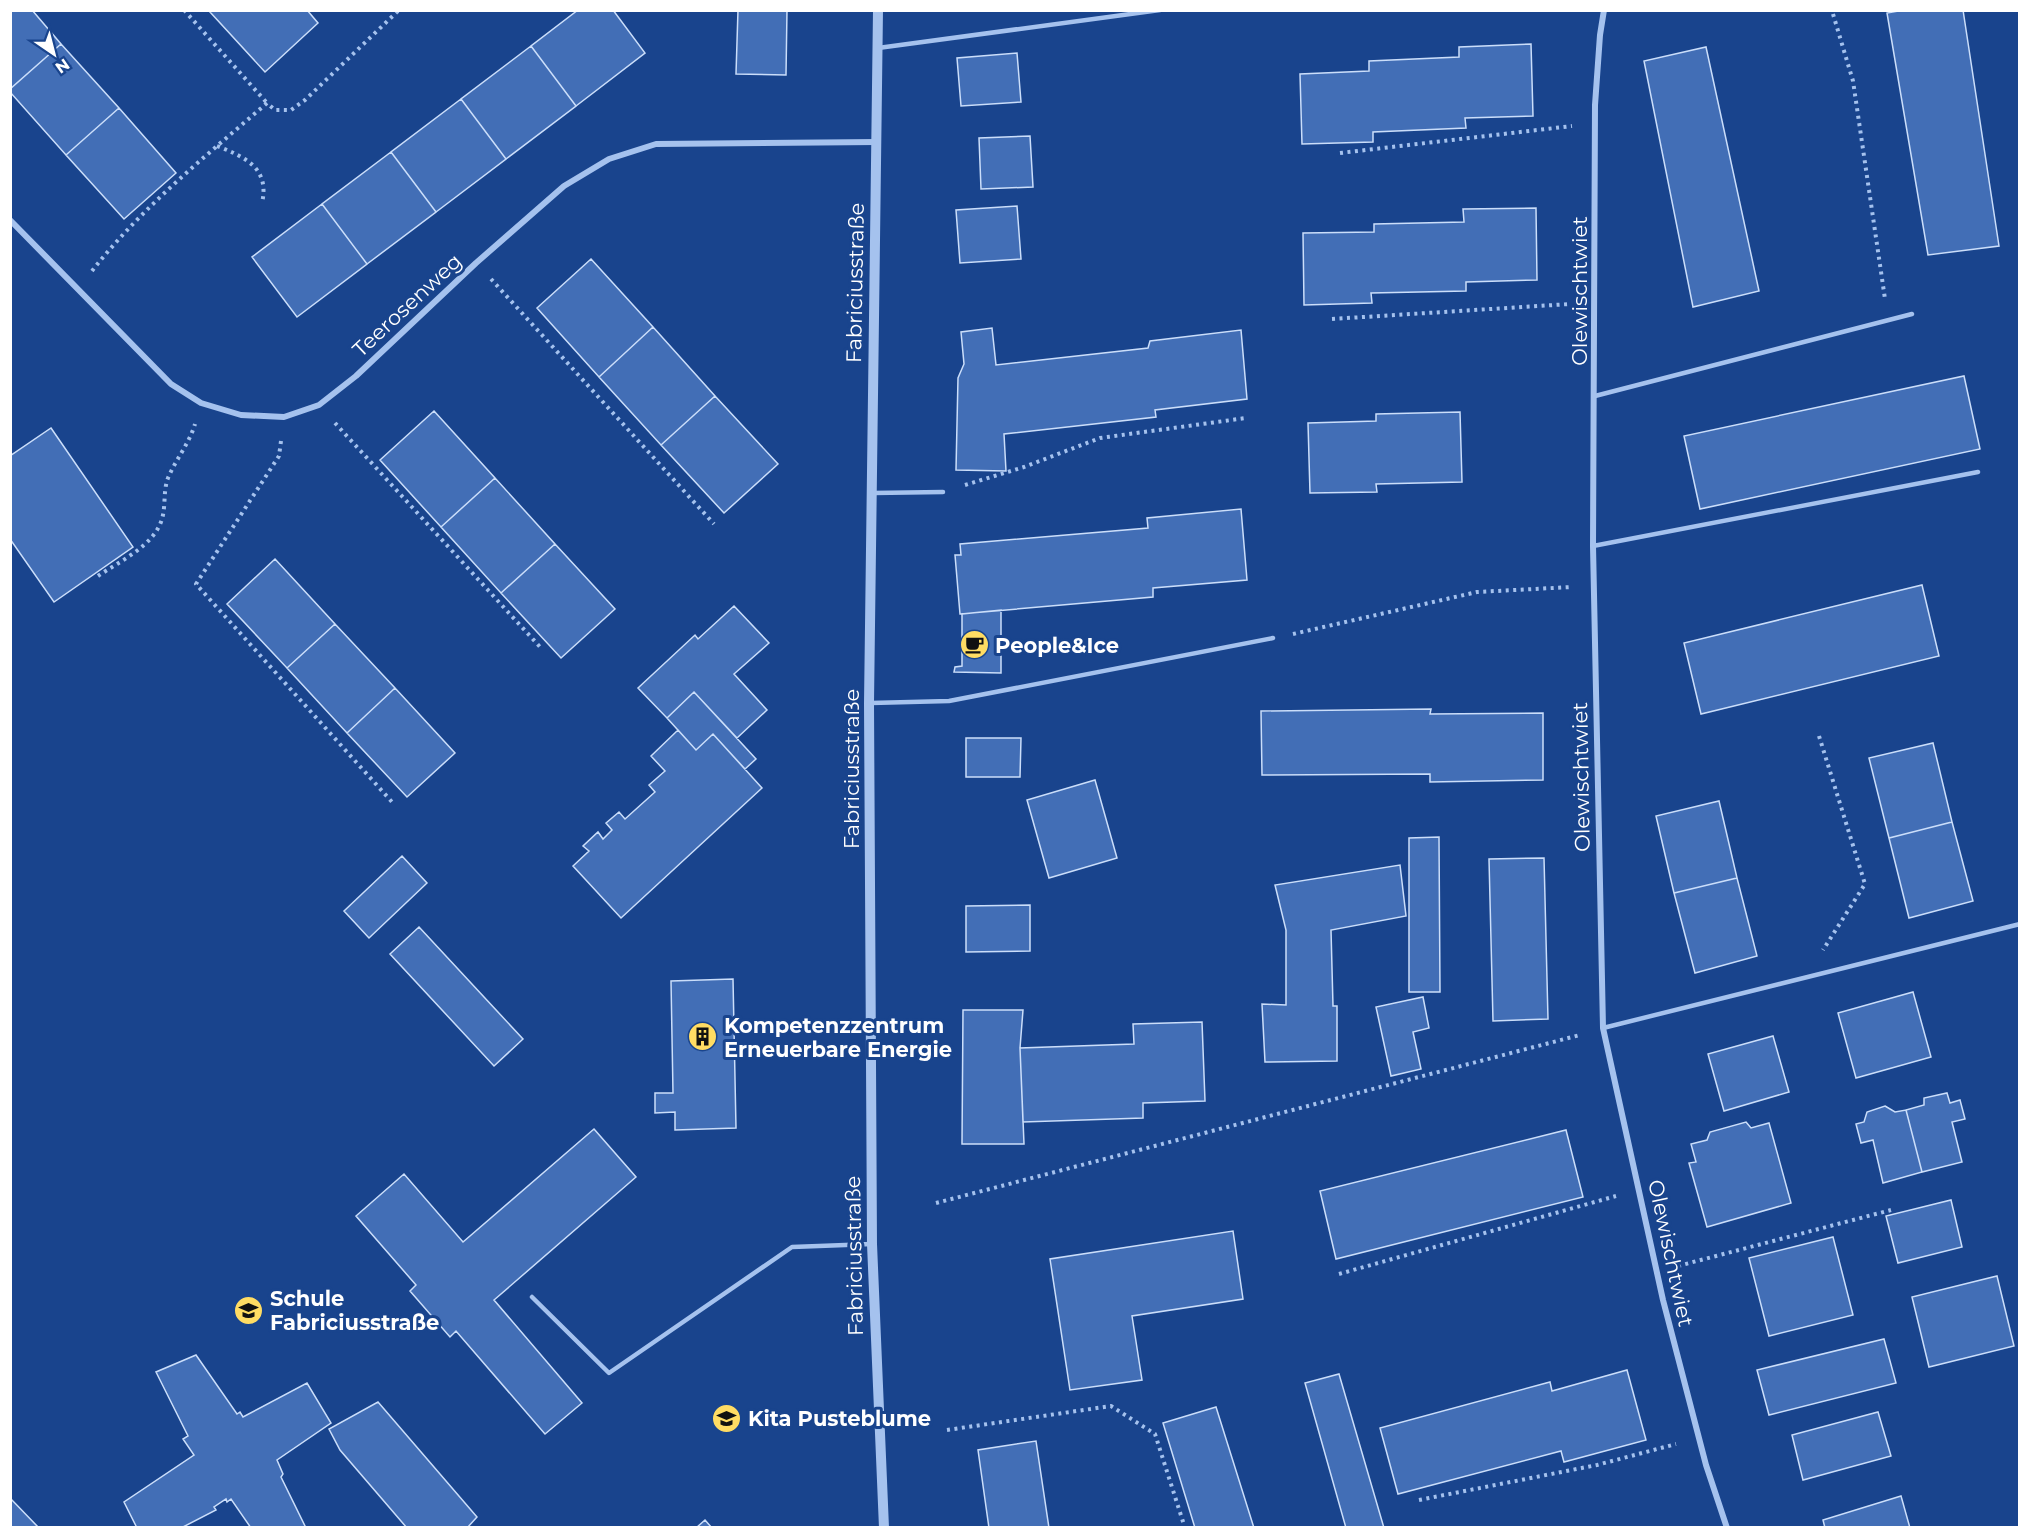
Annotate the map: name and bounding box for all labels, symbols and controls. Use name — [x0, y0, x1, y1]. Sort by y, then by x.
north arrow — [24, 24, 84, 84]
text: N — [52, 54, 73, 77]
street label: Fabriciusstraße — [841, 203, 869, 363]
street label: Olewischtwiet — [1567, 216, 1592, 366]
street label: Teerosenweg — [347, 248, 467, 362]
cafe icon: People&Ice — [958, 629, 990, 661]
place label: People&Ice — [995, 633, 1119, 658]
street label: Fabriciusstraße — [839, 689, 864, 849]
street label: Olewischtwiet — [1567, 702, 1595, 852]
place label: Kompetenzzentrum Erneuerbare Energie — [724, 1013, 952, 1062]
building icon: Kompetenzzentrum Erneuerbare Energie — [687, 1021, 719, 1053]
street label: Fabriciusstraße — [840, 1176, 868, 1336]
street label: Olewischtwiet — [1643, 1177, 1699, 1329]
place label: Schule Fabriciusstraße — [270, 1286, 439, 1335]
school or university icon: Schule Fabriciusstraße — [233, 1294, 265, 1326]
school or university icon: Kita Pusteblume — [711, 1402, 743, 1434]
place label: Kita Pusteblume — [748, 1406, 931, 1431]

